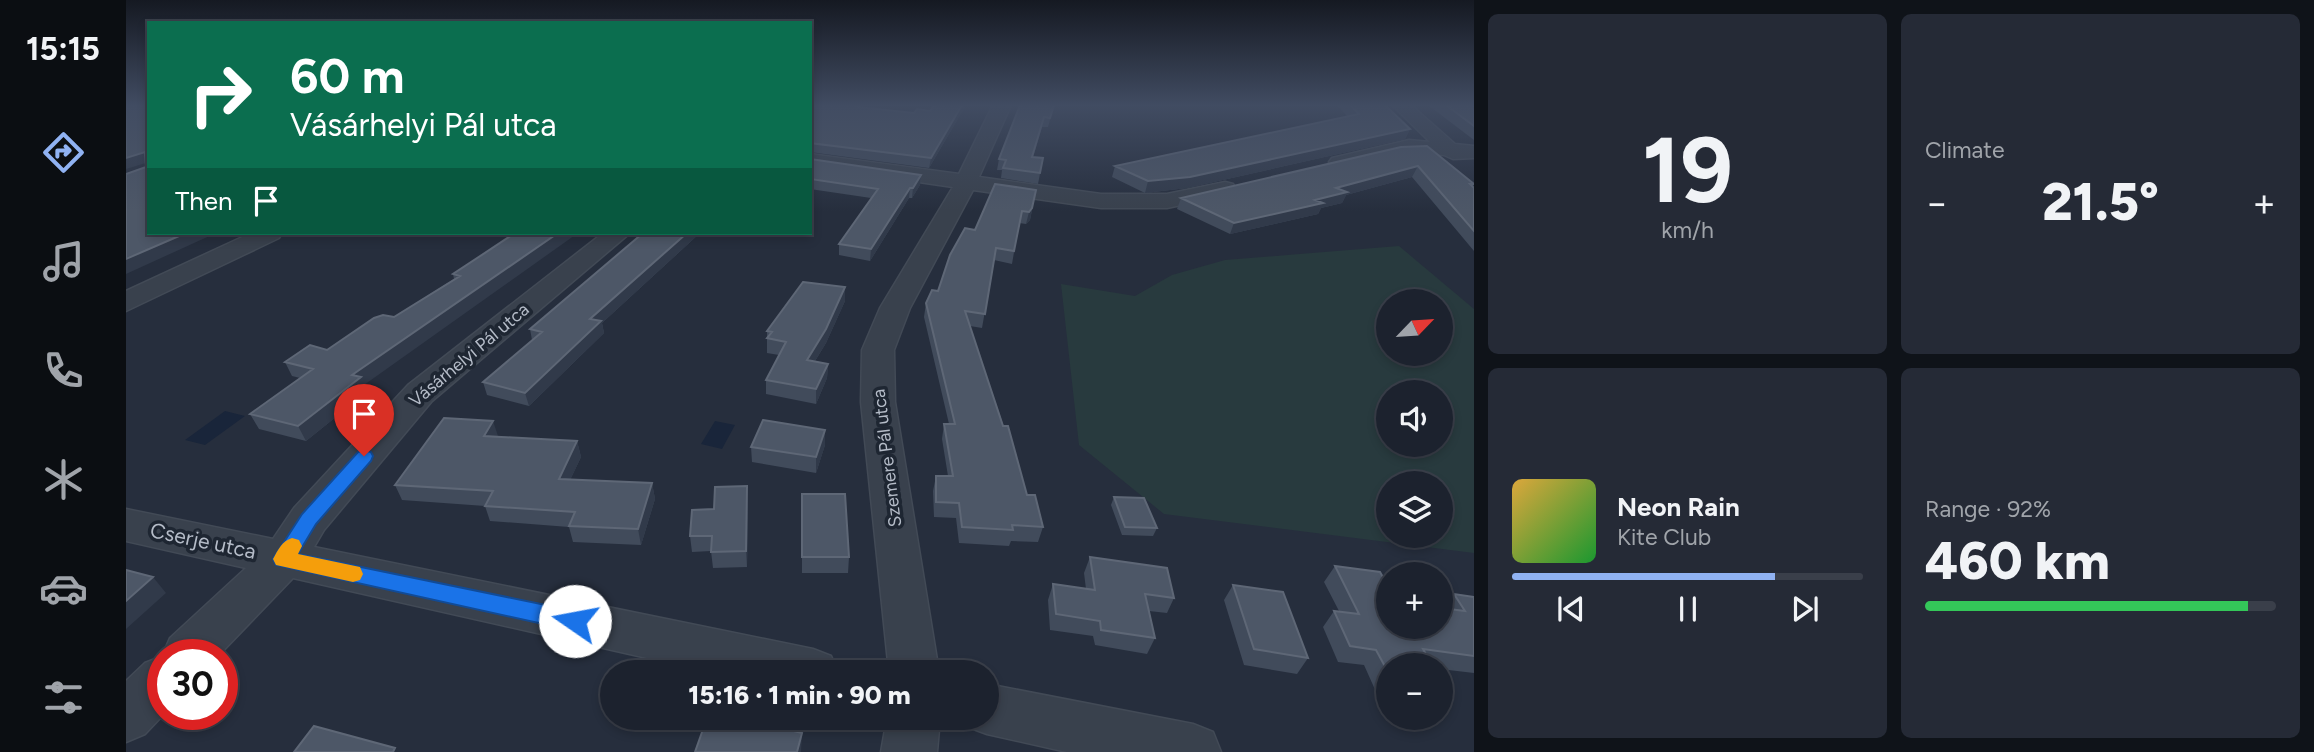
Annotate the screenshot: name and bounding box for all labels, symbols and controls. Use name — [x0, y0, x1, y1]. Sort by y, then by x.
text: 15:15 — [26, 30, 100, 68]
text: 60 m — [290, 46, 405, 105]
icon: right — [175, 49, 266, 140]
text: Vásárhelyi Pál utca — [290, 106, 557, 144]
text: 19 — [1642, 116, 1733, 225]
icon: directions — [39, 128, 88, 177]
text: Climate — [1925, 136, 2004, 164]
text: 21.5° — [2042, 171, 2159, 233]
text: − — [1925, 180, 1949, 226]
text: + — [2252, 180, 2276, 226]
icon: arrive — [247, 182, 285, 220]
text: Then — [175, 185, 233, 217]
text: km/h — [1661, 216, 1714, 244]
icon: music — [39, 237, 88, 286]
north arrow — [1376, 289, 1452, 366]
map controls — [1376, 289, 1453, 730]
street label: Vásárhelyi Pál utca — [404, 298, 534, 412]
icon: phone — [39, 346, 88, 395]
button: sound — [1376, 380, 1453, 457]
pin — [334, 384, 394, 456]
street label: Szemere Pál utca — [868, 388, 906, 528]
icon: arrive — [345, 395, 383, 433]
icon: climate — [39, 455, 88, 504]
button: layers — [1376, 471, 1453, 548]
text: Neon Rain — [1617, 491, 1740, 523]
text: Range · 92% — [1925, 495, 2051, 523]
street label: Cserje utca — [148, 517, 258, 564]
text: Kite Club — [1617, 523, 1711, 551]
text: 460 km — [1925, 530, 2110, 592]
button: + — [1376, 562, 1453, 639]
icon: car — [39, 564, 88, 613]
position arrow — [538, 584, 612, 658]
icon: previous — [1552, 590, 1590, 628]
icon: pause — [1669, 590, 1707, 628]
icon: next — [1786, 590, 1824, 628]
speed limit sign: 30 — [147, 639, 238, 730]
button: − — [1376, 653, 1453, 730]
icon: filters — [39, 673, 88, 722]
text: 15:16 · 1 min · 90 m — [688, 679, 911, 711]

